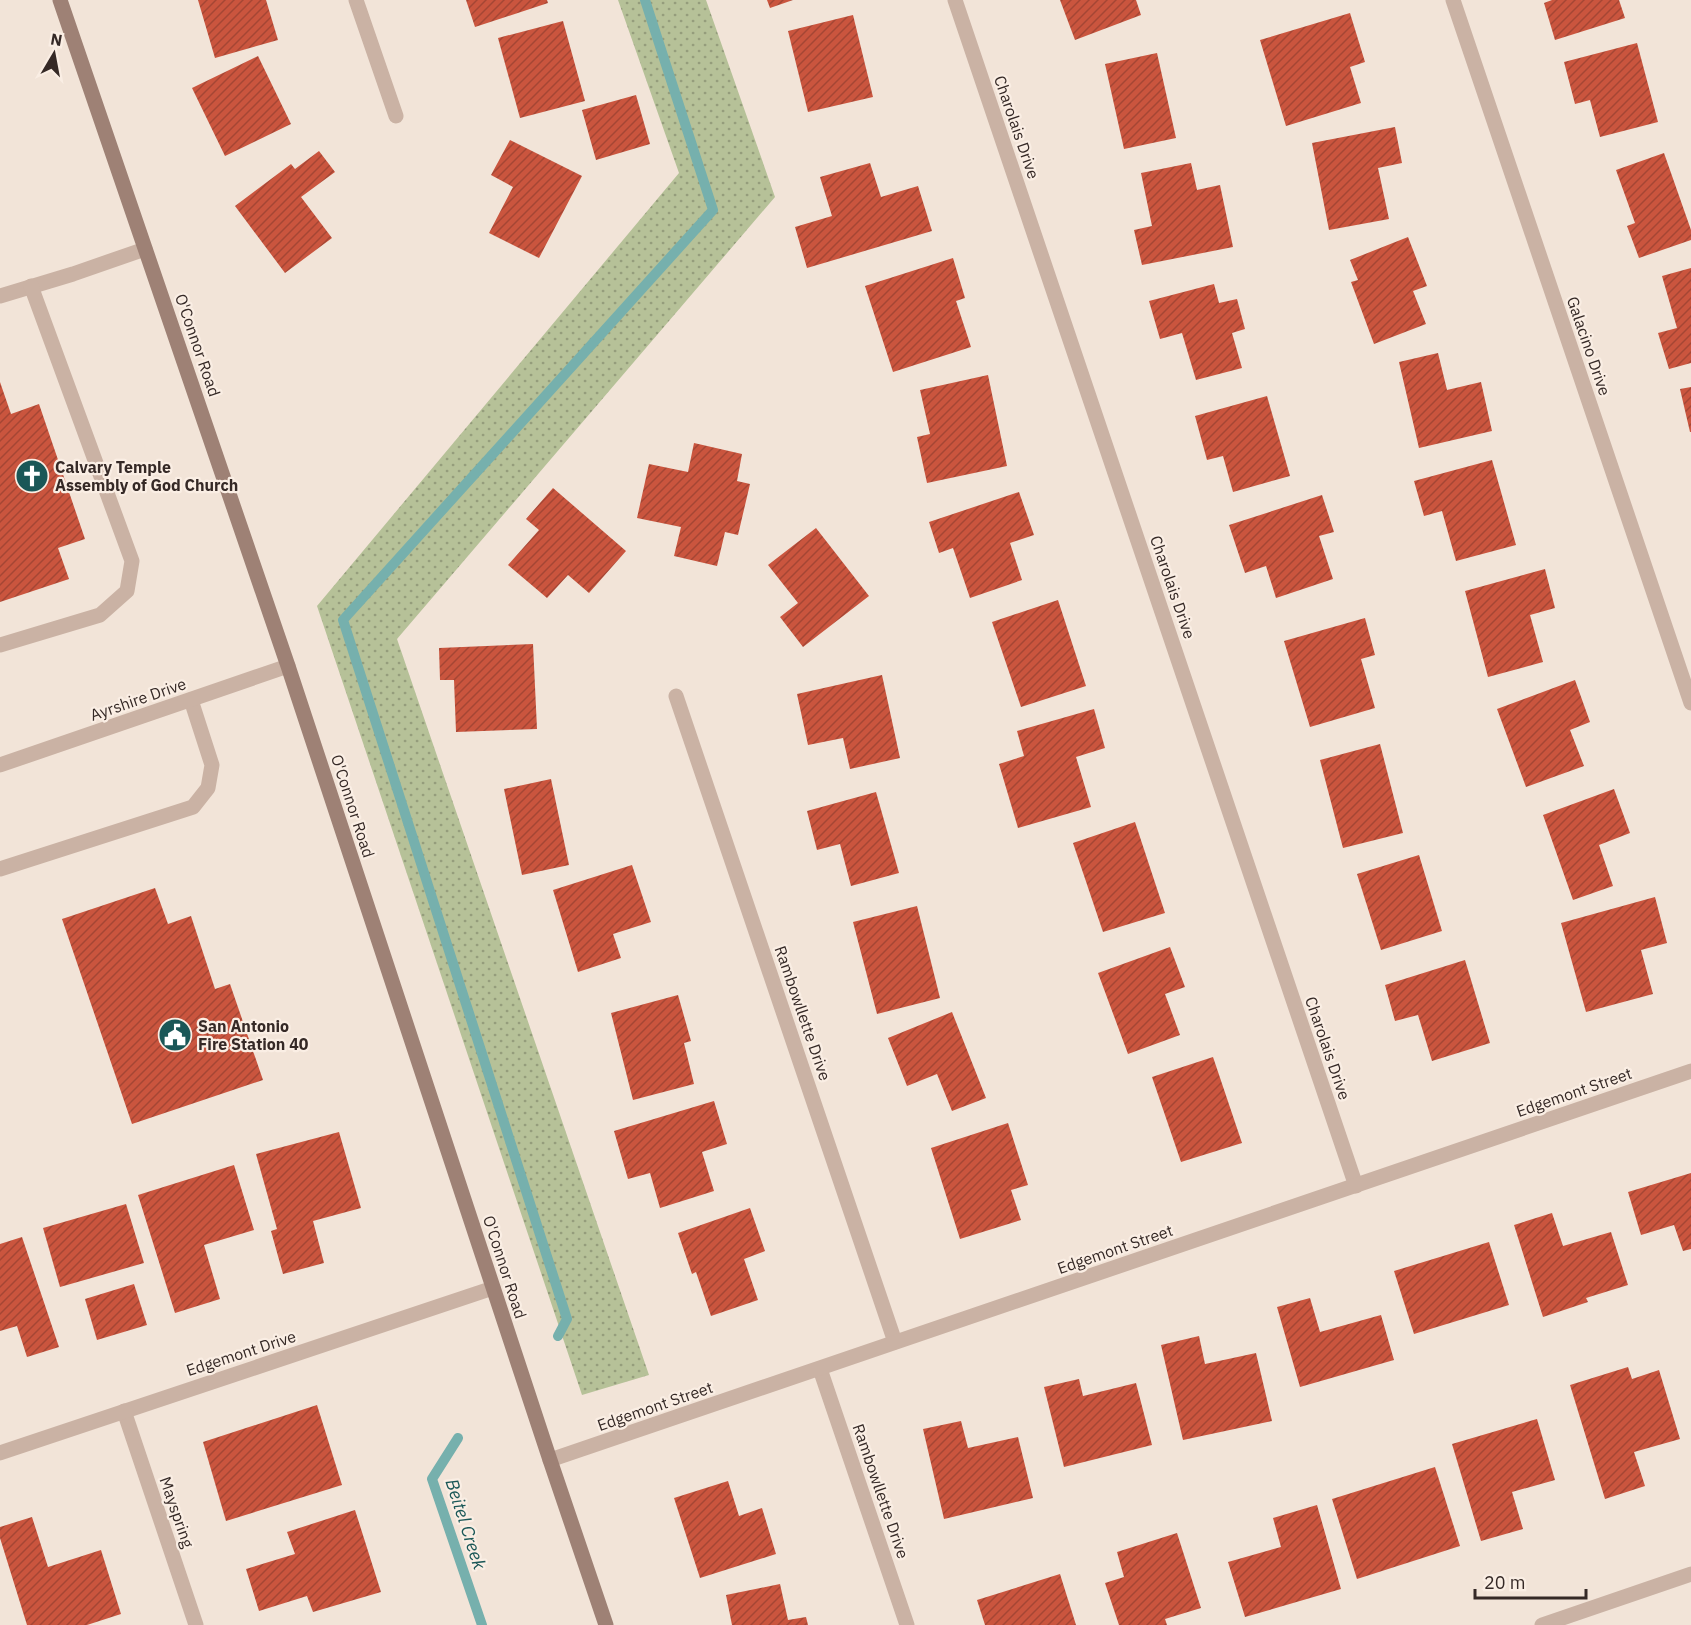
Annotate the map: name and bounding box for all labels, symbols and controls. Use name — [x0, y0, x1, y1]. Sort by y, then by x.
north arrow — [24, 24, 84, 84]
text: N — [49, 28, 64, 50]
street label: Charolais Drive — [990, 73, 1044, 181]
street label: O'Connor Road — [171, 291, 225, 399]
street label: Galacino Drive — [1563, 294, 1615, 398]
place label: Calvary Temple Assembly of God Church — [55, 457, 238, 495]
church icon: Calvary Temple Assembly of God Church — [14, 458, 50, 494]
street label: Charolais Drive — [1146, 533, 1200, 641]
street label: Ayrshire Drive — [87, 673, 189, 725]
street label: O'Connor Road — [327, 752, 379, 860]
street label: Rambowllette Drive — [771, 943, 836, 1083]
street label: Charolais Drive — [1301, 994, 1355, 1102]
place label: San Antonio Fire Station 40 — [198, 1016, 309, 1054]
public building icon: San Antonio Fire Station 40 — [157, 1017, 193, 1053]
street label: Edgemont Street — [1514, 1063, 1634, 1121]
street label: O'Connor Road — [479, 1213, 531, 1321]
street label: Edgemont Street — [1055, 1220, 1175, 1278]
street label: Edgemont Drive — [184, 1326, 299, 1380]
street label: Edgemont Street — [595, 1377, 715, 1435]
street label: Rambowllette Drive — [849, 1421, 914, 1561]
street label: Mayspring — [156, 1474, 199, 1551]
water label: Beitel Creek — [441, 1476, 492, 1573]
scale bar — [1475, 1562, 1586, 1600]
text: 20 m — [1484, 1571, 1526, 1594]

